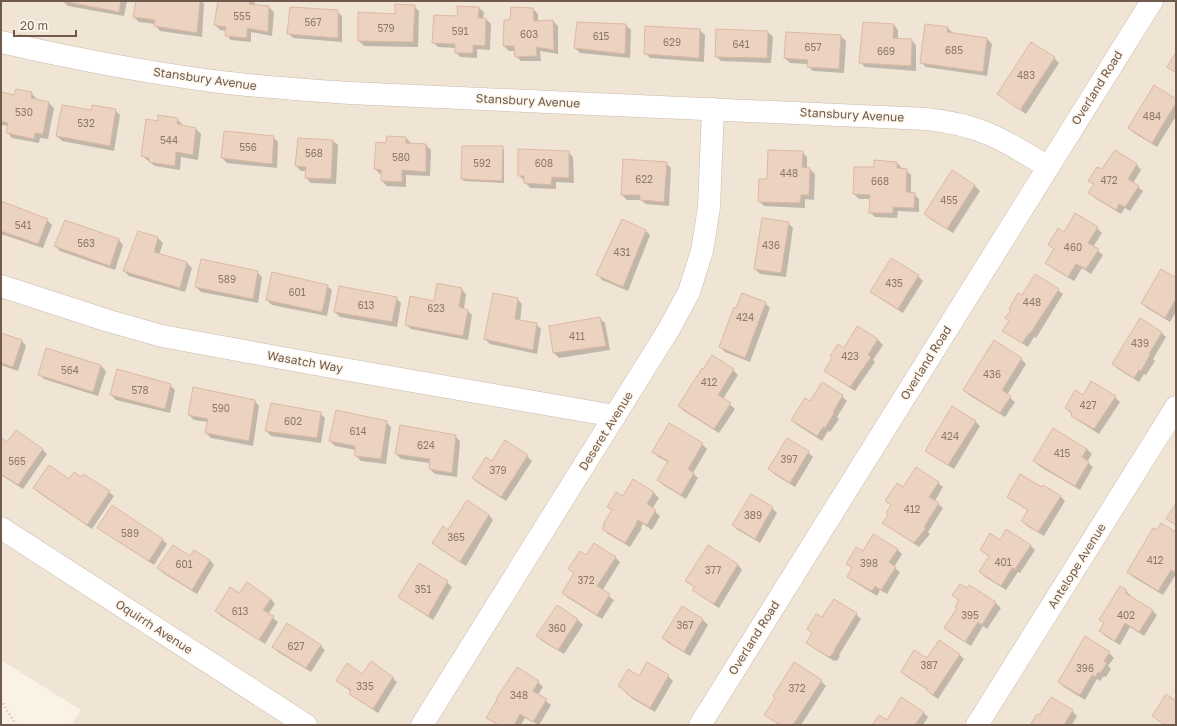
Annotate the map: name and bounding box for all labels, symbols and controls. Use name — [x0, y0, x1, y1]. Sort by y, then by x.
house number: 555 — [233, 10, 251, 22]
scale bar — [14, 12, 76, 38]
house number: 567 — [304, 16, 322, 28]
text: 20 m — [20, 18, 48, 33]
house number: 579 — [377, 22, 395, 34]
house number: 591 — [452, 25, 468, 37]
house number: 603 — [520, 28, 538, 40]
house number: 615 — [593, 30, 610, 42]
house number: 629 — [663, 36, 681, 48]
house number: 641 — [733, 38, 750, 50]
house number: 657 — [804, 41, 822, 53]
house number: 685 — [945, 44, 963, 56]
house number: 669 — [877, 45, 895, 57]
street label: Overland Road — [1068, 48, 1125, 128]
street label: Stansbury Avenue — [152, 64, 258, 93]
house number: 483 — [1017, 69, 1035, 81]
street label: Stansbury Avenue — [475, 90, 581, 111]
street label: Stansbury Avenue — [799, 104, 905, 125]
house number: 530 — [15, 106, 33, 118]
house number: 484 — [1143, 110, 1161, 122]
house number: 532 — [77, 117, 95, 129]
house number: 544 — [160, 134, 178, 146]
house number: 556 — [239, 141, 257, 153]
house number: 568 — [305, 147, 323, 159]
house number: 580 — [392, 151, 410, 163]
house number: 592 — [473, 157, 491, 169]
house number: 608 — [535, 157, 553, 169]
house number: 448 — [780, 167, 798, 179]
house number: 622 — [635, 173, 653, 185]
house number: 472 — [1100, 174, 1118, 186]
house number: 668 — [871, 175, 889, 187]
house number: 455 — [940, 194, 958, 206]
house number: 541 — [15, 219, 32, 231]
house number: 563 — [77, 237, 95, 249]
house number: 436 — [762, 239, 780, 251]
house number: 460 — [1064, 241, 1082, 253]
house number: 431 — [614, 246, 631, 258]
house number: 589 — [218, 273, 236, 285]
house number: 435 — [885, 277, 903, 289]
house number: 601 — [288, 286, 306, 298]
house number: 448 — [1023, 296, 1041, 308]
house number: 613 — [358, 299, 375, 311]
house number: 623 — [427, 302, 445, 314]
house number: 424 — [736, 311, 754, 323]
street label: Overland Road — [897, 323, 954, 403]
house number: 411 — [569, 330, 585, 342]
house number: 439 — [1131, 337, 1149, 349]
street label: Wasatch Way — [266, 347, 345, 376]
house number: 423 — [841, 350, 859, 362]
house number: 564 — [61, 364, 79, 376]
house number: 436 — [983, 368, 1001, 380]
house number: 412 — [701, 376, 718, 388]
house number: 578 — [131, 384, 149, 396]
street label: Deseret Avenue — [575, 388, 636, 473]
house number: 427 — [1079, 399, 1097, 411]
house number: 590 — [212, 402, 230, 414]
house number: 602 — [284, 415, 302, 427]
house number: 614 — [350, 425, 367, 437]
house number: 424 — [941, 430, 959, 442]
house number: 624 — [417, 439, 435, 451]
house number: 415 — [1054, 447, 1071, 459]
house number: 397 — [780, 453, 798, 465]
house number: 565 — [8, 455, 26, 467]
house number: 379 — [489, 464, 507, 476]
house number: 412 — [904, 503, 921, 515]
house number: 389 — [744, 509, 762, 521]
street label: Antelope Avenue — [1044, 520, 1109, 611]
house number: 589 — [121, 527, 139, 539]
house number: 365 — [447, 531, 465, 543]
house number: 412 — [1147, 554, 1164, 566]
house number: 401 — [994, 556, 1012, 568]
house number: 398 — [860, 557, 878, 569]
house number: 601 — [175, 558, 193, 570]
house number: 377 — [705, 564, 721, 576]
house number: 372 — [578, 574, 595, 586]
house number: 351 — [415, 583, 431, 595]
street label: Oquirrh Avenue — [113, 596, 196, 657]
street label: Overland Road — [725, 598, 782, 678]
house number: 613 — [232, 605, 249, 617]
house number: 395 — [961, 609, 979, 621]
house number: 402 — [1117, 609, 1135, 621]
house number: 367 — [676, 619, 694, 631]
house number: 360 — [548, 622, 566, 634]
house number: 627 — [287, 640, 305, 652]
house number: 387 — [920, 659, 938, 671]
house number: 396 — [1076, 662, 1094, 674]
house number: 335 — [356, 680, 374, 692]
house number: 372 — [789, 682, 806, 694]
house number: 348 — [510, 689, 528, 701]

